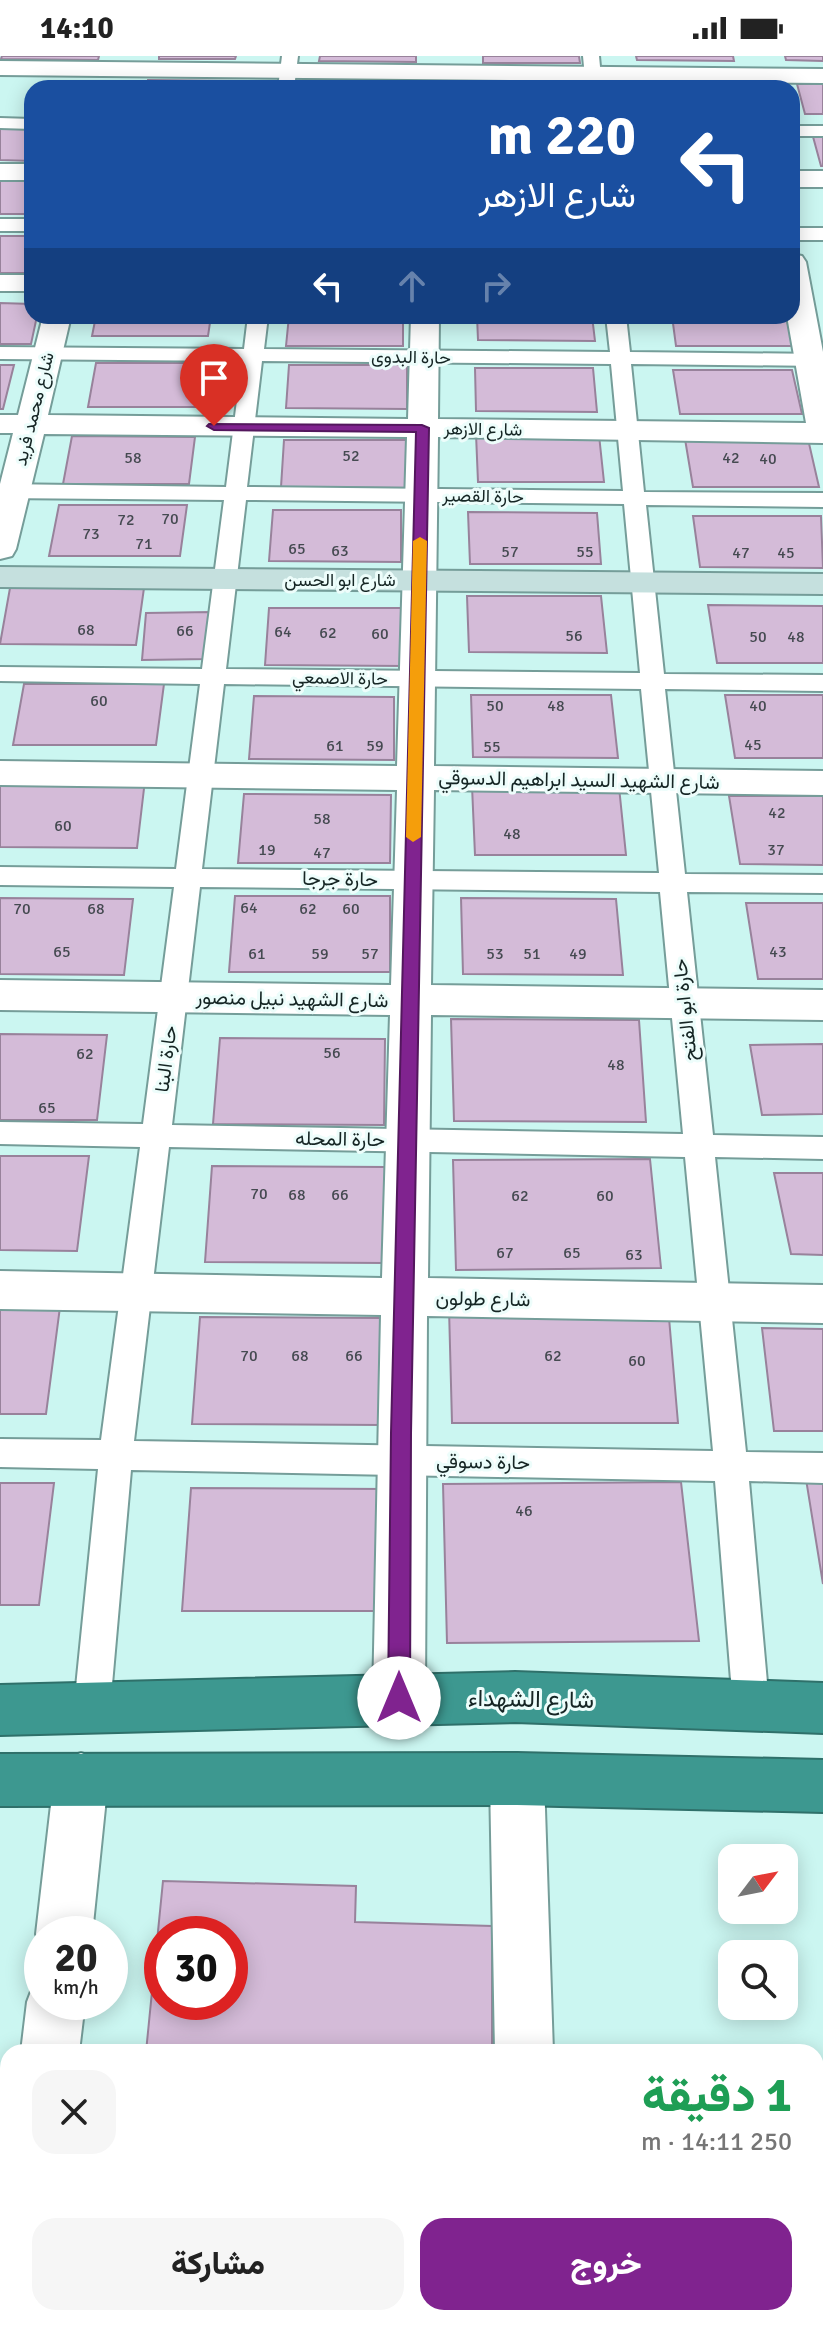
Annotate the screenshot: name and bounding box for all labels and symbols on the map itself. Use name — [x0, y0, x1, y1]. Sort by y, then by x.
pin — [180, 344, 248, 426]
street label: حارة البدوى — [371, 345, 451, 369]
street label: شارع محمد فريد — [9, 350, 60, 468]
street label: شارع الازهر — [442, 417, 523, 442]
house number: 52 — [342, 446, 360, 466]
house number: 58 — [124, 448, 142, 468]
house number: 42 — [722, 448, 740, 468]
house number: 40 — [759, 449, 777, 469]
street label: حارة القصير — [441, 484, 524, 508]
house number: 70 — [161, 509, 179, 529]
house number: 72 — [117, 510, 135, 530]
house number: 73 — [82, 524, 100, 544]
house number: 71 — [135, 534, 153, 554]
house number: 65 — [288, 539, 306, 559]
house number: 63 — [331, 541, 349, 561]
house number: 57 — [501, 542, 519, 562]
house number: 55 — [576, 542, 594, 562]
house number: 47 — [732, 543, 750, 563]
house number: 45 — [777, 543, 795, 563]
street label: شارع ابو الحسن — [284, 569, 396, 592]
house number: 68 — [77, 620, 95, 640]
house number: 66 — [176, 621, 194, 641]
house number: 64 — [274, 622, 292, 642]
house number: 62 — [319, 623, 337, 643]
house number: 60 — [371, 624, 389, 644]
house number: 56 — [565, 626, 583, 646]
house number: 50 — [749, 627, 767, 647]
house number: 48 — [787, 627, 805, 647]
street label: حارة الاصمعي — [292, 666, 388, 694]
house number: 60 — [90, 691, 108, 711]
house number: 50 — [486, 696, 504, 716]
house number: 48 — [547, 696, 565, 716]
house number: 40 — [749, 696, 767, 716]
house number: 45 — [744, 735, 762, 755]
house number: 61 — [326, 736, 344, 756]
house number: 59 — [366, 736, 384, 756]
house number: 55 — [483, 737, 501, 757]
street label: شارع الشهيد السيد ابراهيم الدسوقي — [438, 765, 720, 799]
house number: 42 — [768, 803, 786, 823]
house number: 58 — [313, 809, 331, 829]
house number: 60 — [54, 816, 72, 836]
house number: 48 — [503, 824, 521, 844]
house number: 19 — [258, 840, 276, 860]
house number: 37 — [767, 840, 785, 860]
house number: 47 — [313, 843, 331, 863]
street label: حارة جرجا — [302, 866, 378, 892]
house number: 64 — [240, 898, 258, 918]
house number: 70 — [13, 899, 31, 919]
house number: 68 — [87, 899, 105, 919]
house number: 62 — [299, 899, 317, 919]
house number: 60 — [342, 899, 360, 919]
house number: 65 — [53, 942, 71, 962]
house number: 43 — [769, 942, 787, 962]
house number: 61 — [248, 944, 266, 964]
house number: 59 — [311, 944, 329, 964]
house number: 57 — [361, 944, 379, 964]
house number: 53 — [486, 944, 504, 964]
house number: 51 — [523, 944, 541, 964]
house number: 49 — [569, 944, 587, 964]
street label: حارة ابو الفتح — [667, 957, 704, 1062]
street label: شارع الشهيد نبيل منصور — [194, 985, 389, 1014]
street label: حارة البنا — [150, 1024, 182, 1094]
house number: 56 — [323, 1043, 341, 1063]
house number: 62 — [76, 1044, 94, 1064]
house number: 48 — [607, 1055, 625, 1075]
house number: 65 — [38, 1098, 56, 1118]
street label: حارة المحله — [295, 1126, 385, 1152]
house number: 70 — [250, 1184, 268, 1204]
house number: 68 — [288, 1185, 306, 1205]
house number: 66 — [331, 1185, 349, 1205]
house number: 62 — [511, 1186, 529, 1206]
house number: 60 — [596, 1186, 614, 1206]
house number: 67 — [496, 1243, 514, 1263]
house number: 65 — [563, 1243, 581, 1263]
house number: 63 — [625, 1245, 643, 1265]
street label: شارع طولون — [435, 1286, 531, 1313]
house number: 70 — [240, 1346, 258, 1366]
house number: 68 — [291, 1346, 309, 1366]
house number: 66 — [345, 1346, 363, 1366]
house number: 62 — [544, 1346, 562, 1366]
house number: 60 — [628, 1351, 646, 1371]
street label: حارة دسوقي — [436, 1449, 530, 1479]
house number: 46 — [515, 1501, 533, 1521]
position arrow — [357, 1656, 441, 1740]
street label: شارع الشهداء — [468, 1683, 594, 1716]
north arrow — [718, 1844, 798, 1924]
speed limit sign: 30 — [144, 1916, 248, 2020]

